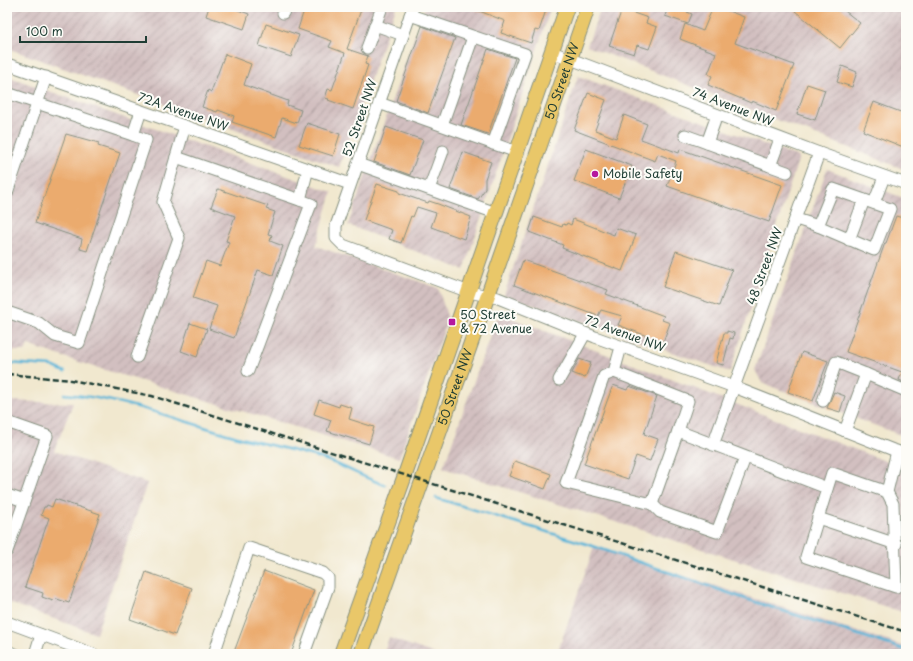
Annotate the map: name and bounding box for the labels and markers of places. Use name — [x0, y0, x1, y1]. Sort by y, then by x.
place label: Mobile Safety — [603, 164, 683, 182]
marker: Mobile Safety — [590, 169, 600, 179]
place label: 50 Street & 72 Avenue — [460, 305, 533, 337]
marker: 50 Street & 72 Avenue — [447, 317, 457, 327]

